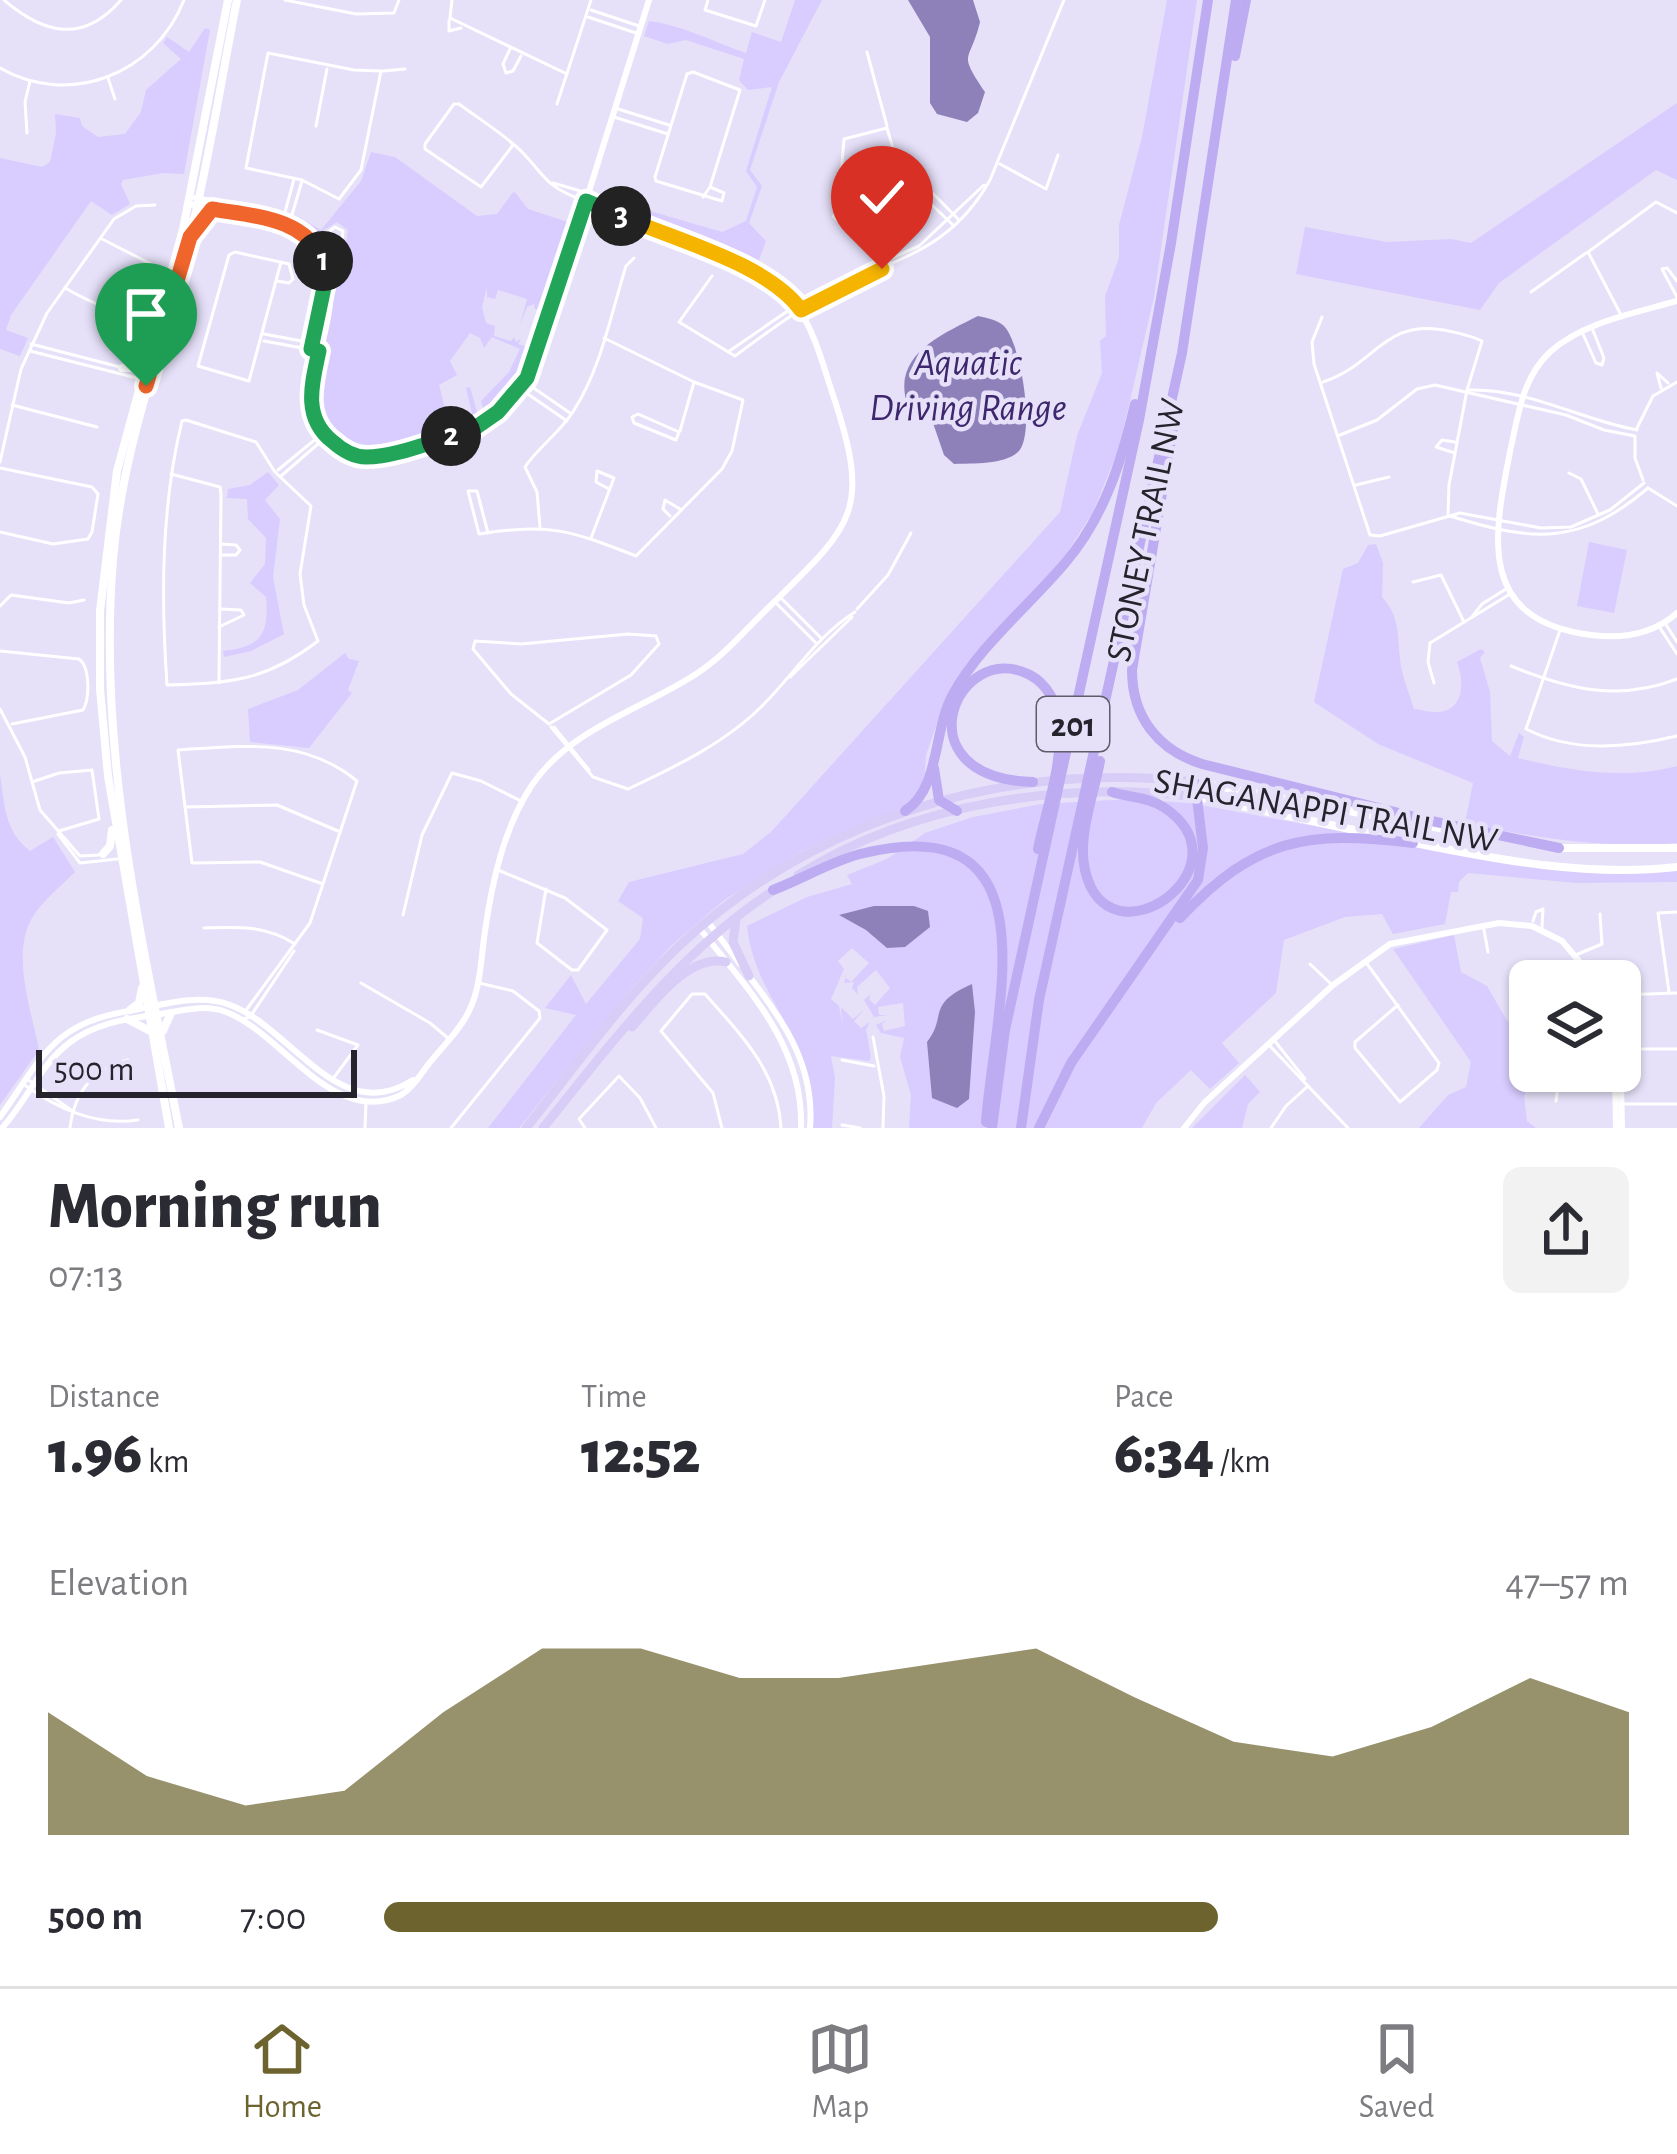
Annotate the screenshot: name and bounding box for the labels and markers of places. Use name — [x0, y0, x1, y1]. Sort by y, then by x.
pin — [831, 146, 933, 269]
pin: 3 — [591, 186, 651, 246]
pin: 1 — [293, 231, 353, 291]
pin — [95, 263, 197, 386]
pin: 2 — [421, 406, 481, 466]

